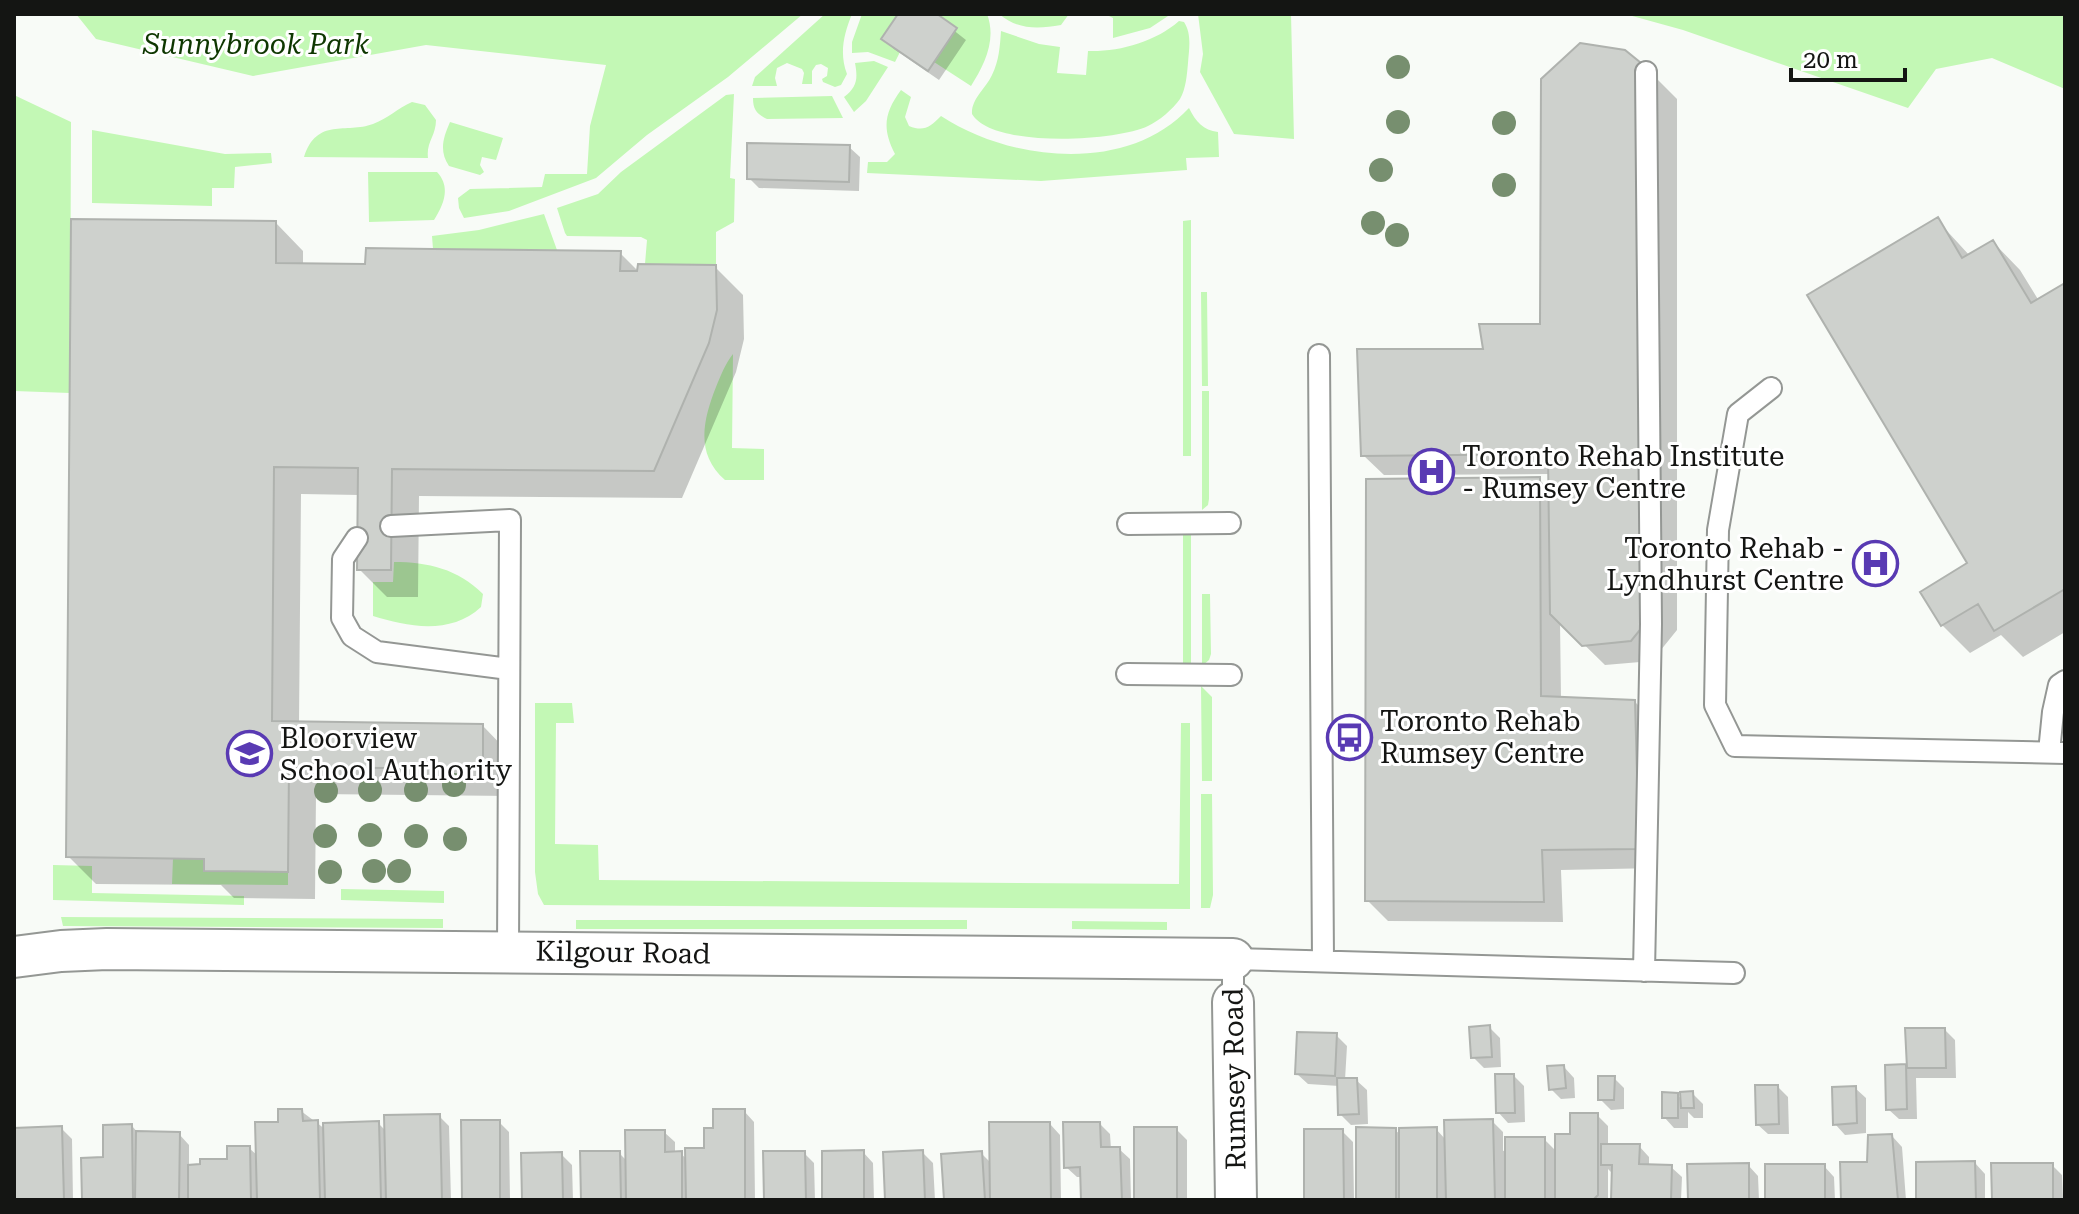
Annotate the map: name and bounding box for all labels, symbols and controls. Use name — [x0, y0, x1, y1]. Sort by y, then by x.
park label: Sunnybrook Park — [142, 28, 370, 61]
scale bar — [1791, 32, 1905, 82]
text: 20 m — [1803, 46, 1858, 74]
place label: Toronto Rehab Institute - Rumsey Centre — [1462, 440, 1784, 505]
hospital icon: Toronto Rehab Institute - Rumsey Centre — [1407, 448, 1455, 496]
place label: Toronto Rehab - Lyndhurst Centre — [1606, 532, 1844, 597]
hospital icon: Toronto Rehab - Lyndhurst Centre — [1851, 540, 1899, 588]
place label: Toronto Rehab Rumsey Centre — [1380, 705, 1585, 770]
bus stop icon: Toronto Rehab Rumsey Centre — [1325, 713, 1373, 761]
place label: Bloorview School Authority — [280, 722, 512, 787]
school or university icon: Bloorview School Authority — [225, 730, 273, 778]
street label: Kilgour Road — [535, 934, 711, 971]
street label: Rumsey Road — [1216, 987, 1253, 1171]

